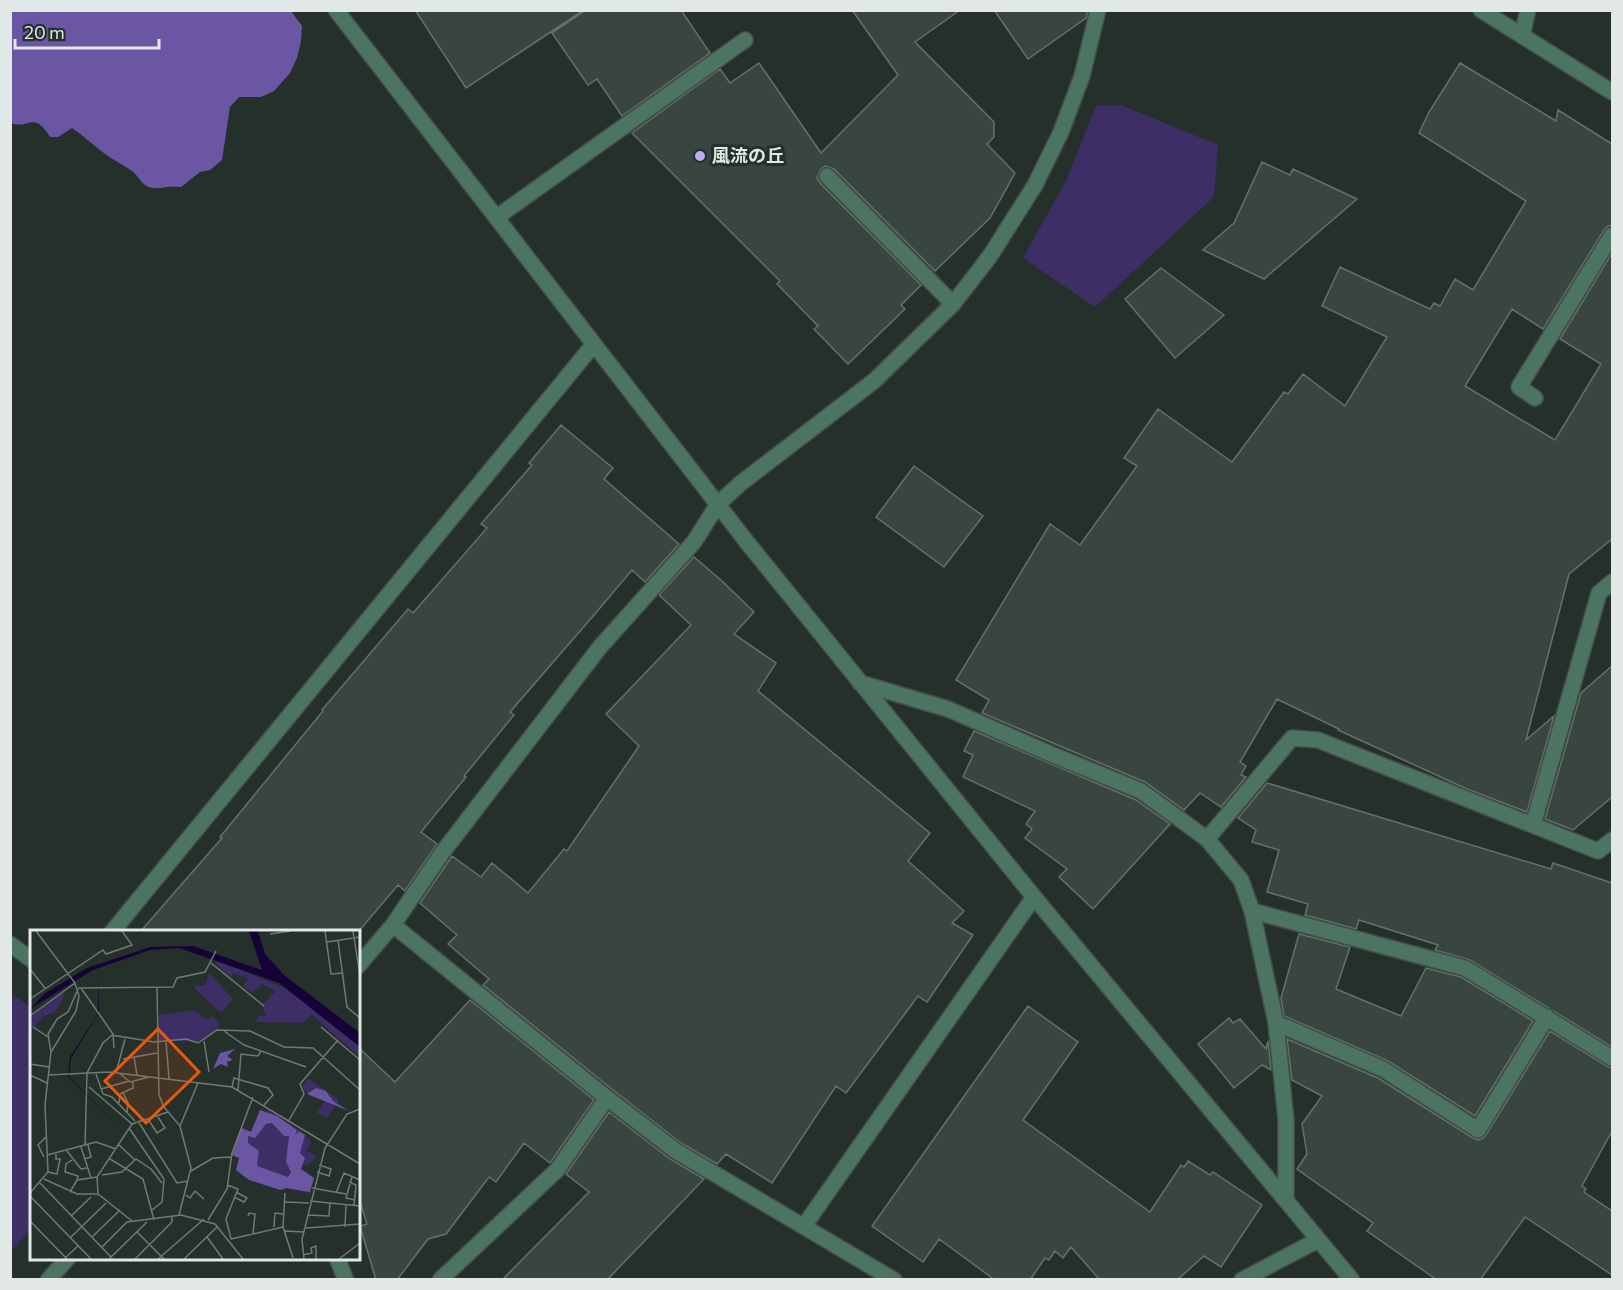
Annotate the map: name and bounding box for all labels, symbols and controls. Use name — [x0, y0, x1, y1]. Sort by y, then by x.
scale bar — [15, 12, 159, 50]
text: 20 m — [24, 21, 65, 43]
place label: 風流の丘 — [712, 144, 784, 166]
marker: 風流の丘 — [693, 149, 707, 163]
inset map — [30, 930, 360, 1260]

